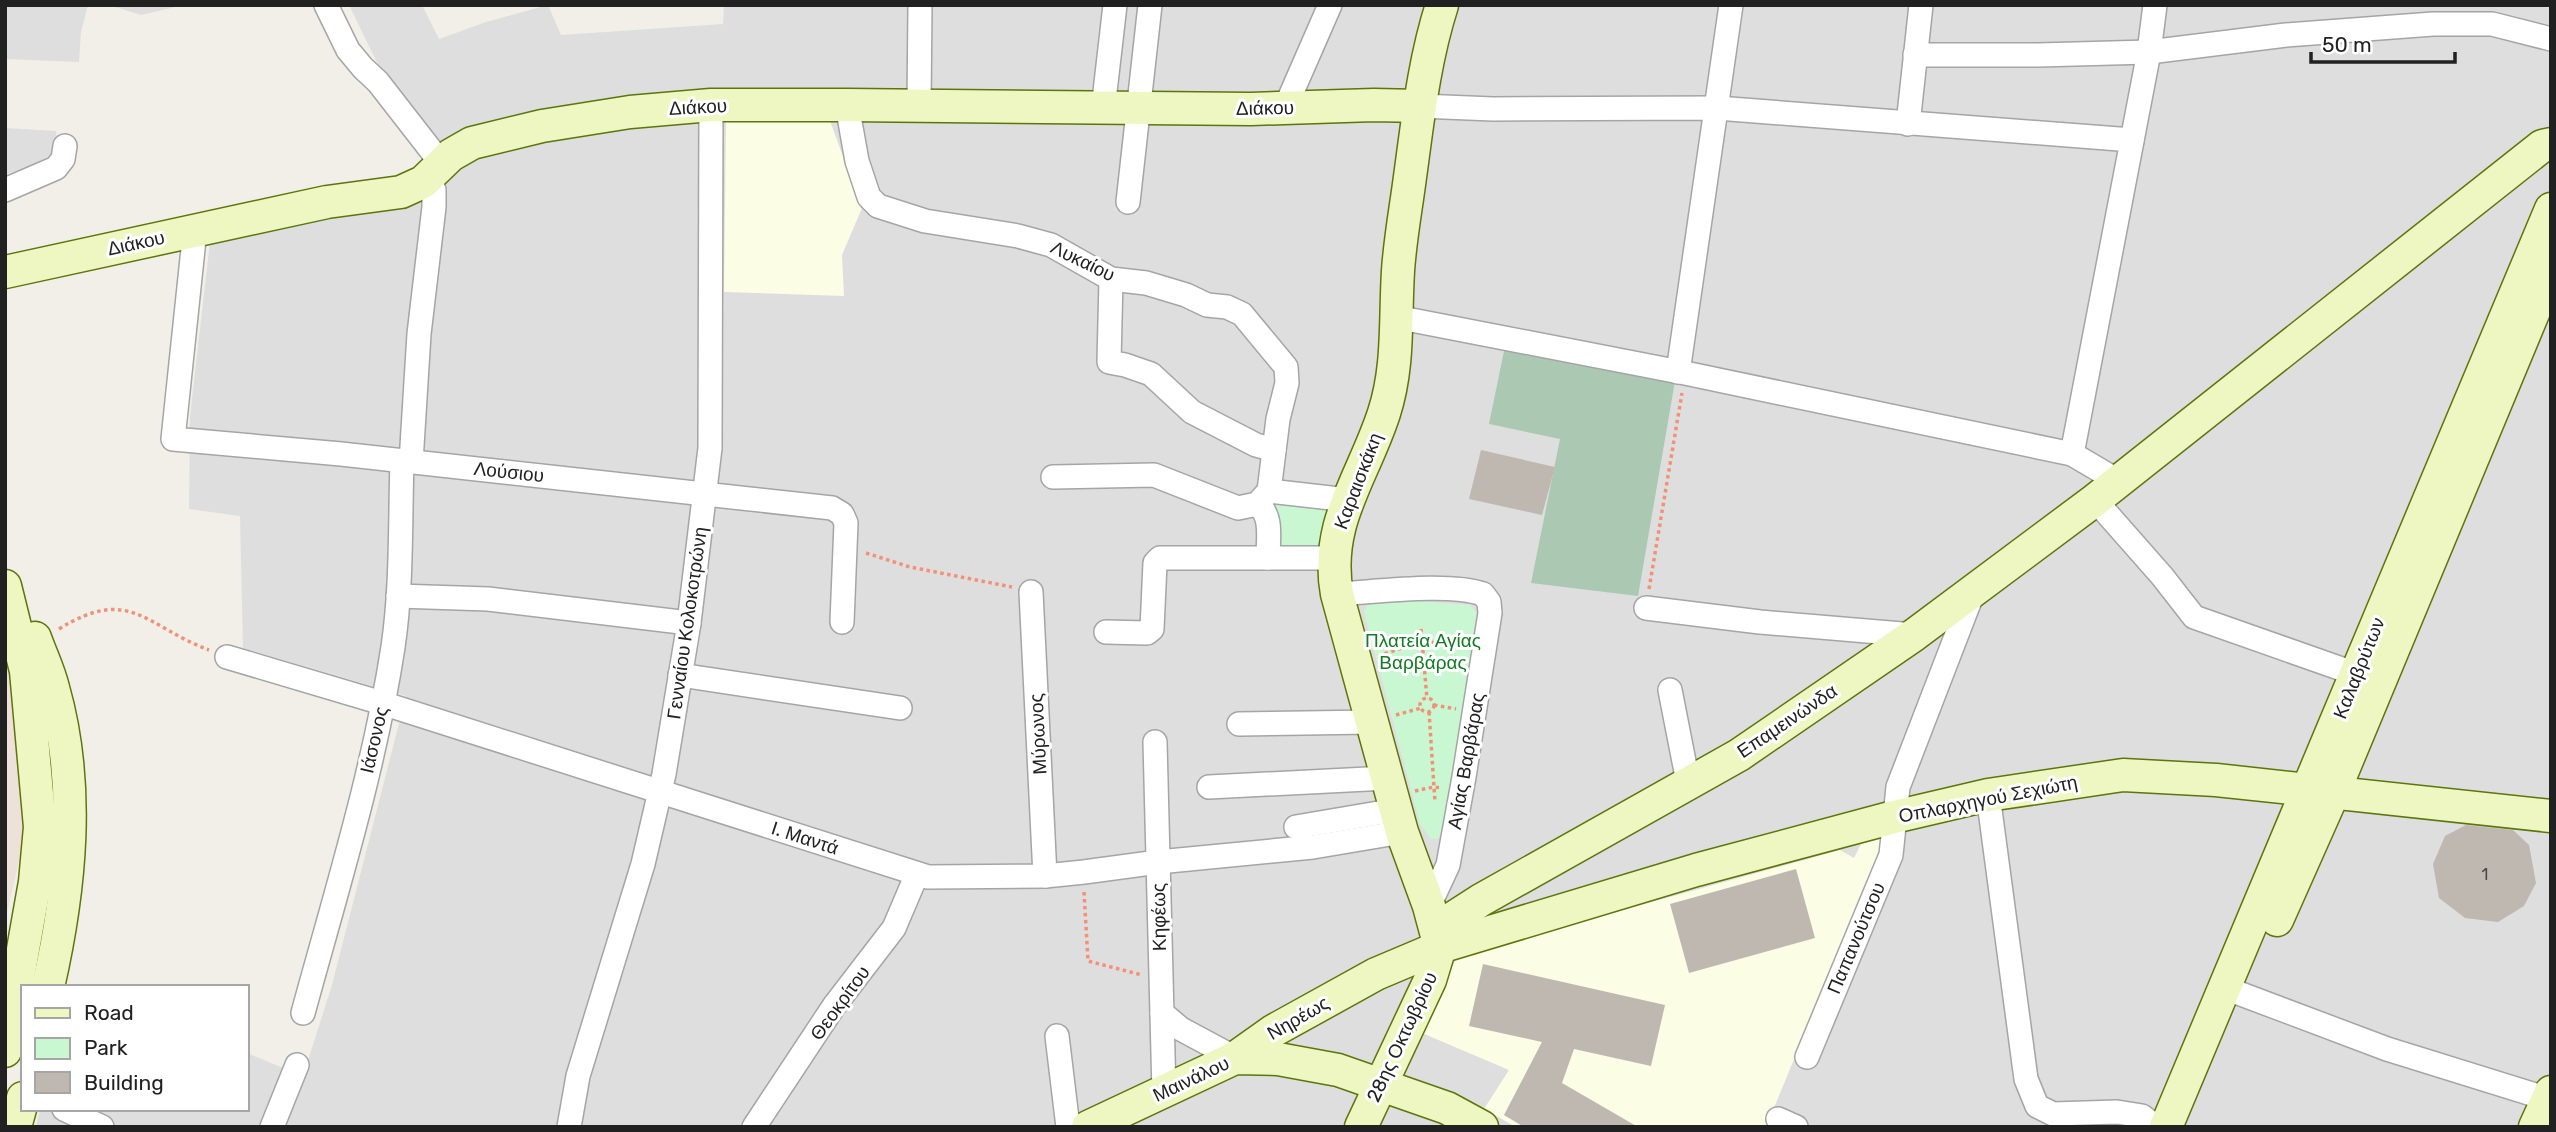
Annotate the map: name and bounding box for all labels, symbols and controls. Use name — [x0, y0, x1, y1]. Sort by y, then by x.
scale bar — [2311, 21, 2454, 65]
text: 50 m — [2322, 32, 2372, 57]
street label: Διάκου — [668, 94, 728, 120]
street label: Διάκου — [1236, 96, 1294, 120]
street label: Διάκου — [105, 226, 167, 260]
street label: Λυκαίου — [1047, 236, 1119, 286]
street label: Καραισκάκη — [1329, 429, 1387, 533]
street label: Λούσιου — [473, 457, 545, 487]
street label: Γενναίου Κολοκοτρώνη — [662, 525, 712, 721]
street label: Καλαβρύτων — [2328, 614, 2390, 722]
park label: Πλατεία Αγίας Βαρβάρας — [1365, 629, 1481, 674]
street label: Επαμεινώνδα — [1733, 679, 1841, 763]
street label: Αγίας Βαρβάρας — [1443, 691, 1489, 831]
street label: Μύρωνος — [1024, 693, 1052, 775]
street label: Ιάσονος — [355, 704, 393, 776]
street label: Οπλαρχηγού Σεχιώτη — [1897, 770, 2079, 828]
street label: Ι. Μαντά — [769, 816, 841, 860]
house number: 1 — [2482, 865, 2488, 884]
street label: Παπανούτσου — [1822, 879, 1890, 997]
street label: Κηφέως — [1147, 883, 1171, 951]
street label: Θεοκρίτου — [805, 961, 875, 1045]
street label: 28ης Οκτωβρίου — [1362, 968, 1442, 1106]
legend — [21, 985, 248, 1111]
street label: Νηρέως — [1263, 991, 1333, 1045]
text: Road — [84, 1000, 134, 1025]
text: Park — [84, 1035, 128, 1060]
street label: Μαινάλου — [1149, 1051, 1233, 1107]
text: Building — [84, 1070, 164, 1095]

